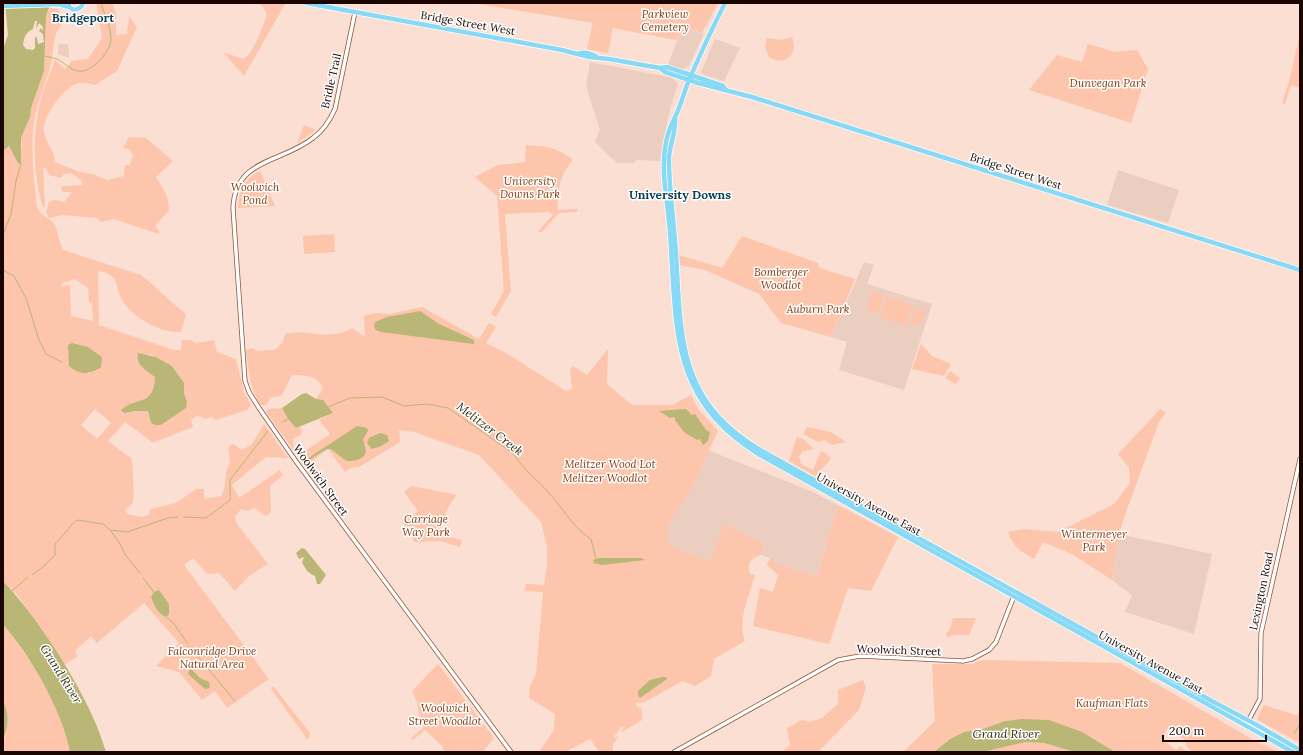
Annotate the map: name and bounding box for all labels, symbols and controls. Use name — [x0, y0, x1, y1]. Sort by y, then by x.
park label: Parkview Cemetery — [641, 7, 689, 34]
street label: Bridge Street West — [420, 8, 517, 38]
district label: Bridgeport — [52, 10, 115, 25]
street label: Bridle Trail — [318, 52, 344, 110]
park label: Dunvegan Park — [1070, 76, 1147, 90]
street label: Bridge Street West — [968, 150, 1065, 193]
park label: University Downs Park — [500, 174, 560, 201]
park label: Woolwich Pond — [231, 180, 280, 207]
district label: University Downs — [629, 187, 731, 202]
park label: Bomberger Woodlot — [754, 265, 809, 292]
park label: Auburn Park — [785, 302, 850, 316]
water label: Melitzer Creek — [454, 399, 527, 459]
street label: Woolwich Street — [290, 442, 352, 519]
park label: Melitzer Wood Lot — [565, 457, 655, 471]
street label: University Avenue East — [814, 469, 925, 539]
park label: Melitzer Woodlot — [563, 471, 647, 485]
park label: Carriage Way Park — [402, 512, 450, 539]
park label: Wintermeyer Park — [1061, 527, 1128, 554]
street label: Lexington Road — [1246, 550, 1276, 631]
street label: University Avenue East — [1096, 627, 1207, 697]
water label: Grand River — [37, 641, 86, 707]
street label: Woolwich Street — [856, 642, 942, 659]
park label: Falconridge Drive Natural Area — [168, 644, 256, 671]
park label: Kaufman Flats — [1076, 696, 1149, 710]
park label: Woolwich Street Woodlot — [408, 701, 482, 728]
scale bar — [1163, 717, 1266, 743]
text: 200 m — [1169, 723, 1205, 738]
water label: Grand River — [973, 726, 1040, 741]

